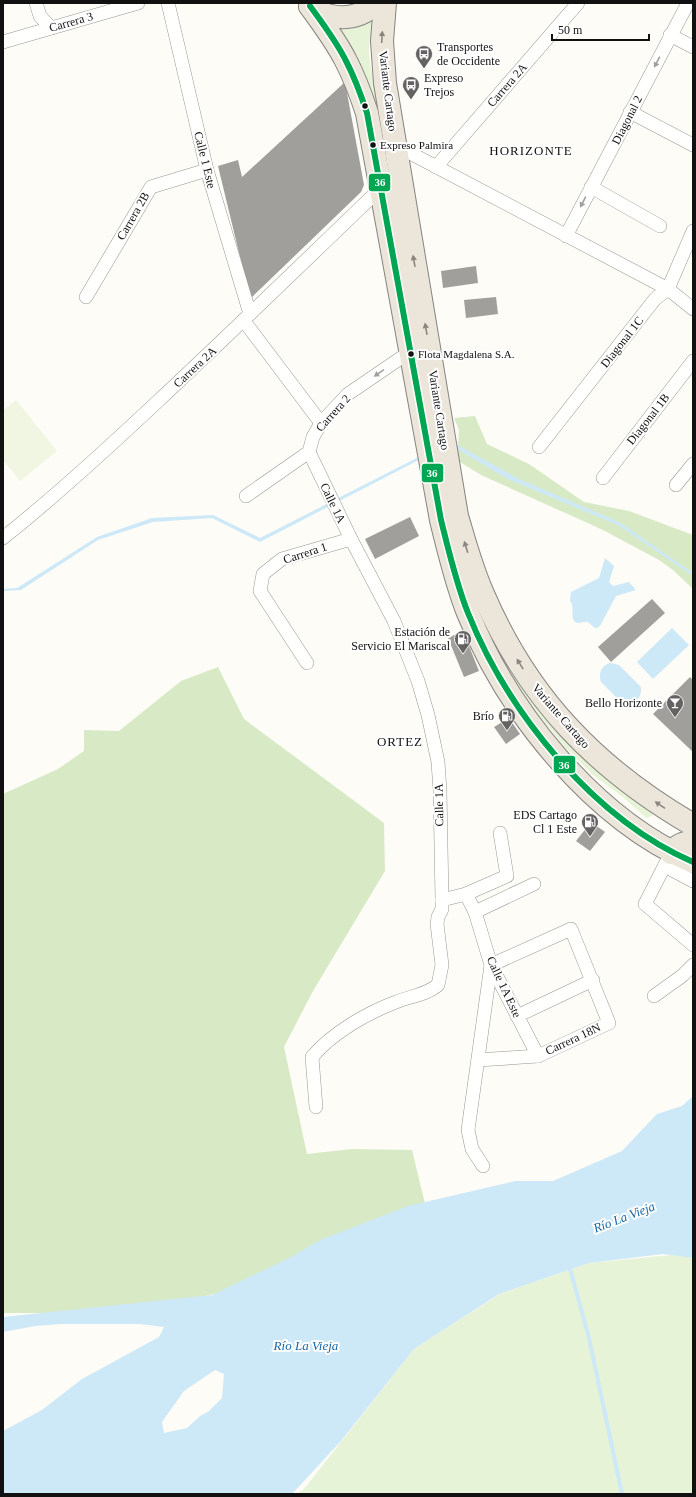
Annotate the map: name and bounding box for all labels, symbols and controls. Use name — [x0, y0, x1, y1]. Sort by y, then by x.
street label: Carrera 3 — [47, 9, 95, 35]
scale bar — [552, 16, 649, 42]
text: 50 m — [558, 23, 583, 37]
one-way arrow — [379, 30, 385, 43]
place label: Transportes de Occidente — [437, 40, 500, 68]
bus stop icon: Transportes de Occidente — [414, 44, 434, 69]
street label: Variante Cartago — [376, 50, 400, 132]
one-way arrow — [653, 57, 660, 68]
street label: Carrera 2A — [484, 60, 530, 110]
place label: Expreso Trejos — [424, 71, 463, 99]
bus stop icon: Expreso Trejos — [401, 75, 421, 100]
street label: Diagonal 2 — [609, 93, 645, 147]
unlabelled marker — [360, 101, 370, 111]
street label: Calle 1 Este — [191, 130, 219, 190]
place label: Expreso Palmira — [380, 139, 453, 151]
marker: Expreso Palmira — [368, 140, 378, 150]
district label: HORIZONTE — [489, 143, 573, 158]
line badge: 36 — [368, 173, 391, 192]
text: 36 — [375, 176, 386, 188]
street label: Carrera 2B — [114, 190, 152, 242]
one-way arrow — [580, 197, 586, 208]
one-way arrow — [411, 255, 417, 267]
street label: Diagonal 1C — [598, 314, 646, 370]
one-way arrow — [423, 323, 429, 335]
street label: Carrera 2A — [171, 343, 220, 390]
place label: Flota Magdalena S.A. — [418, 348, 515, 360]
marker: Flota Magdalena S.A. — [406, 349, 416, 359]
one-way arrow — [374, 369, 384, 377]
street label: Variante Cartago — [426, 369, 452, 451]
street label: Diagonal 1B — [624, 391, 672, 447]
street label: Carrera 2 — [313, 392, 353, 434]
line badge: 36 — [421, 463, 444, 483]
text: 36 — [427, 467, 438, 479]
street label: Calle 1A — [317, 481, 349, 526]
street label: Carrera 1 — [281, 539, 329, 567]
one-way arrow — [463, 540, 469, 552]
place label: Estación de Servicio El Mariscal — [351, 625, 451, 653]
fuel station icon: Estación de Servicio El Mariscal — [453, 629, 473, 654]
one-way arrow — [516, 658, 523, 670]
street label: Variante Cartago — [529, 681, 593, 751]
bar icon: Bello Horizonte — [665, 693, 685, 718]
place label: Bello Horizonte — [585, 696, 662, 710]
fuel station icon: Brío — [497, 706, 517, 731]
place label: Brío — [473, 709, 494, 723]
district label: ORTEZ — [377, 734, 423, 749]
line badge: 36 — [553, 755, 576, 774]
text: 36 — [559, 759, 570, 771]
street label: Calle 1A — [432, 783, 446, 827]
one-way arrow — [654, 801, 665, 809]
place label: EDS Cartago Cl 1 Este — [513, 808, 577, 836]
fuel station icon: EDS Cartago Cl 1 Este — [580, 812, 600, 837]
street label: Calle 1A Este — [484, 954, 524, 1020]
street label: Carrera 18N — [543, 1020, 603, 1058]
water label: Río La Vieja — [590, 1198, 657, 1236]
water label: Río La Vieja — [273, 1338, 339, 1353]

